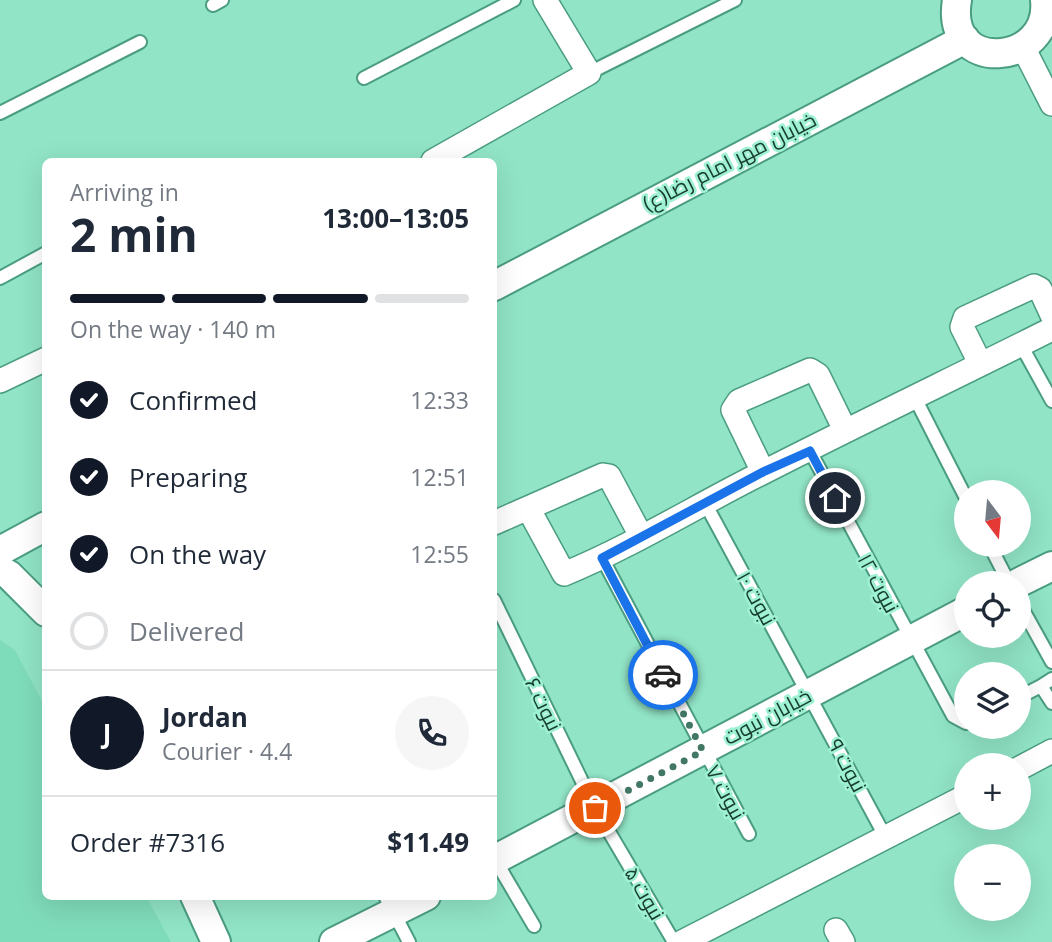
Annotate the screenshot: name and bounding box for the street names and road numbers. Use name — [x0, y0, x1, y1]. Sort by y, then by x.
street label: خیابان مهر امام رضا(ع) — [637, 105, 821, 218]
street label: نبوت ۱۲ — [852, 548, 906, 618]
street label: نبوت ۱۰ — [731, 566, 783, 630]
street label: نبوت ۶ — [519, 673, 569, 735]
street label: خیابان نبوت — [718, 681, 816, 751]
street label: نبوت ۹ — [822, 733, 874, 797]
street label: نبوت ۷ — [699, 759, 753, 825]
street label: نبوت ۵ — [619, 861, 671, 925]

